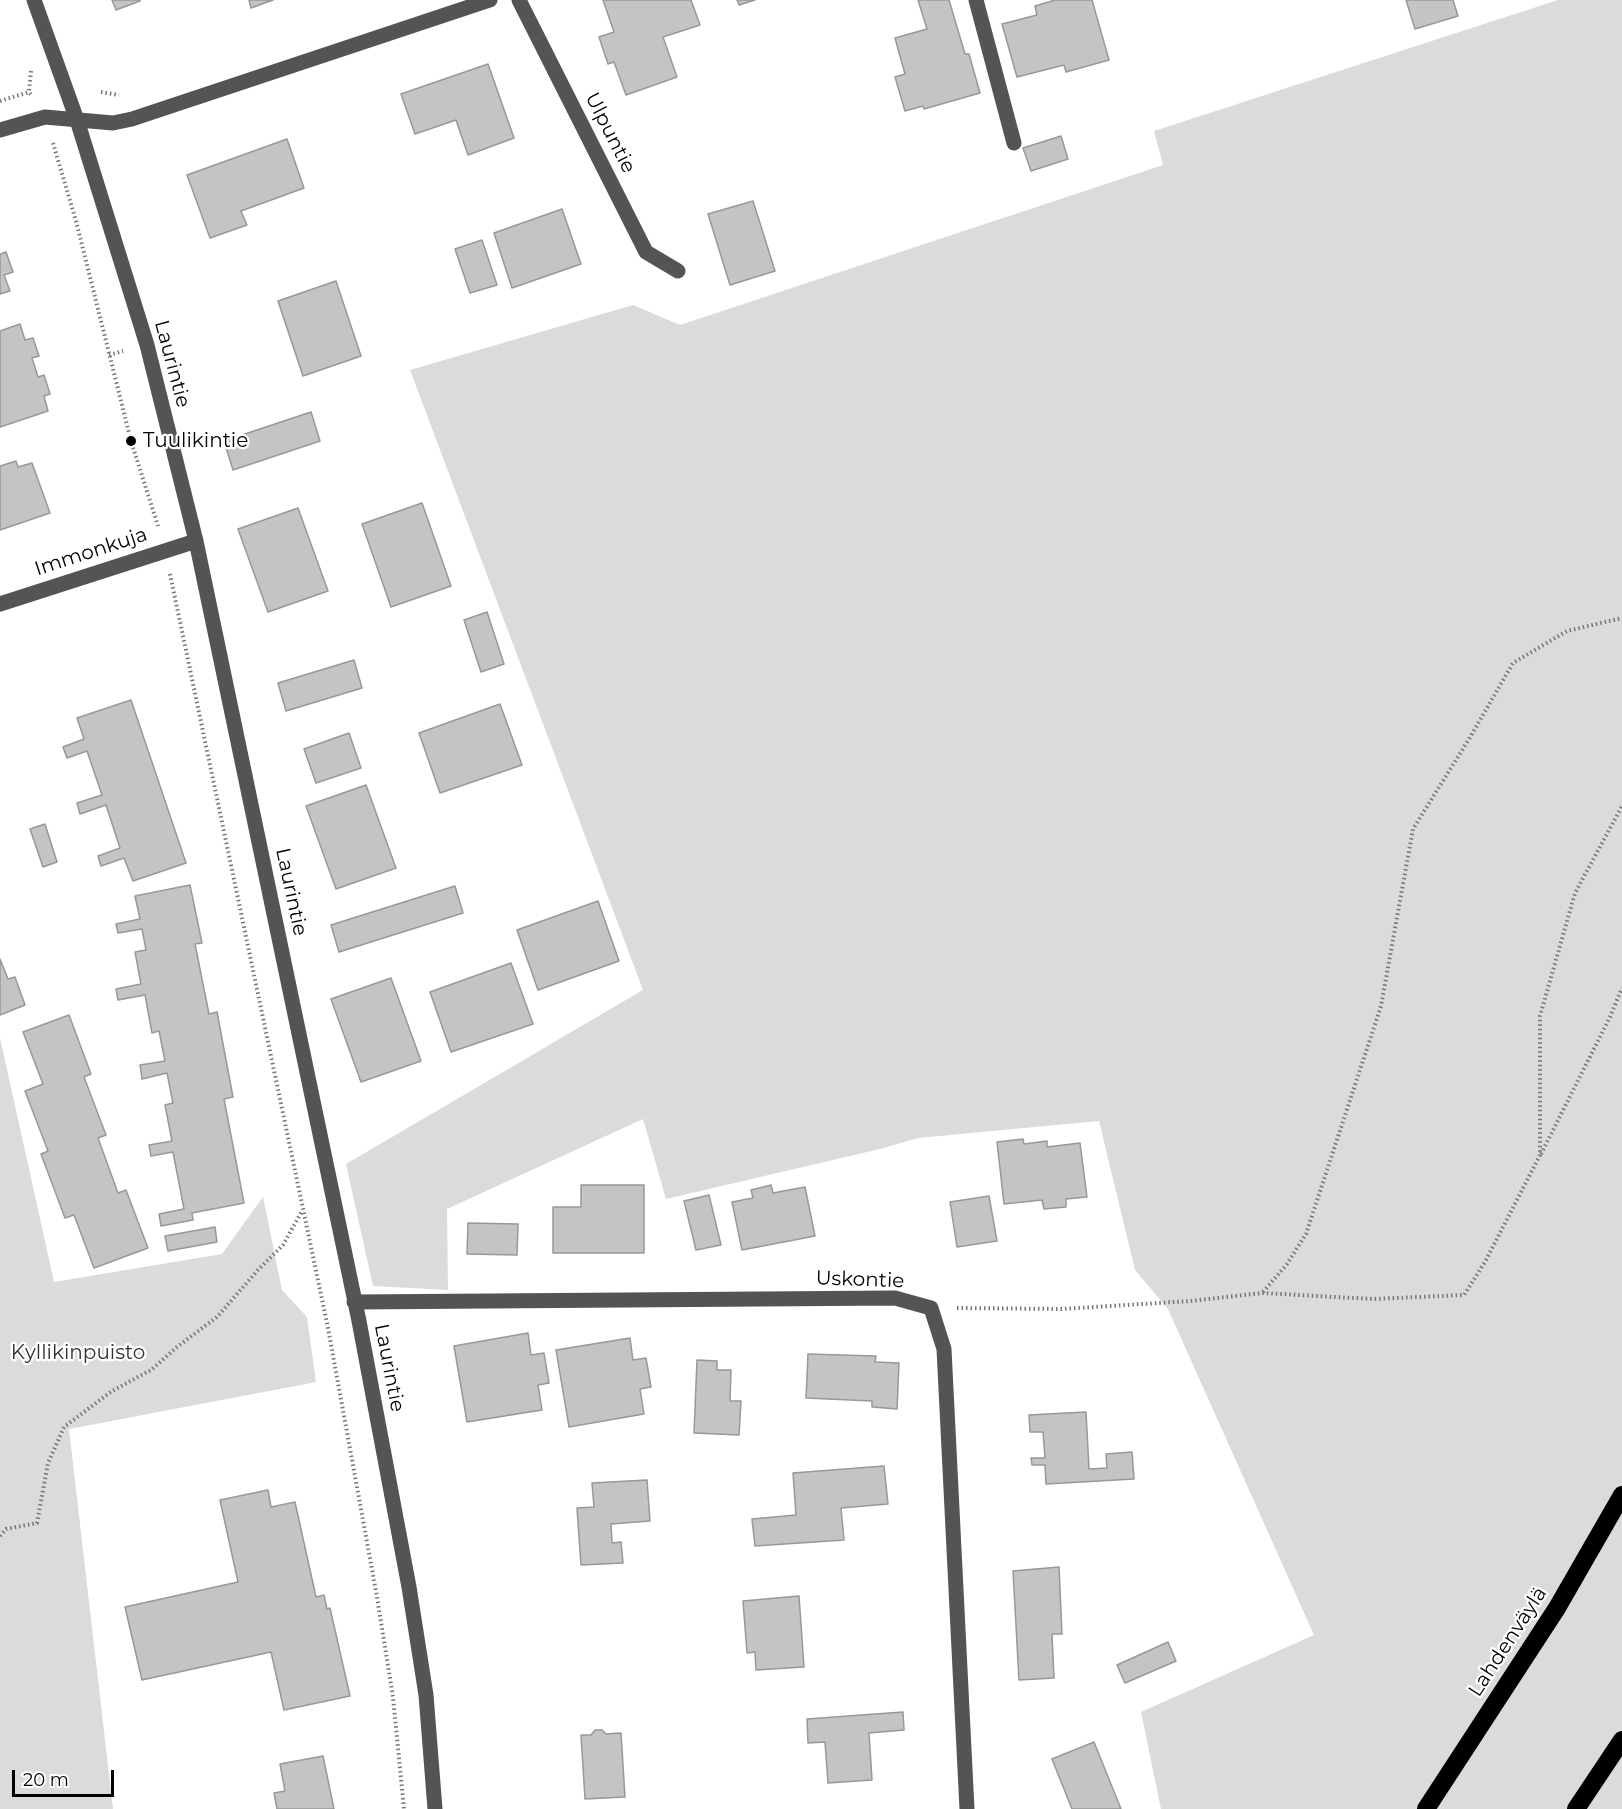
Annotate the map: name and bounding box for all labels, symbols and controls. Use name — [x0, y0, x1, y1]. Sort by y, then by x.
street label: Ulpuntie — [579, 89, 641, 177]
street label: Laurintie — [149, 318, 195, 410]
place label: Tuulikintie — [143, 429, 248, 453]
marker: Tuulikintie — [124, 434, 138, 448]
street label: Immonkuja — [32, 523, 150, 581]
street label: Laurintie — [270, 846, 312, 938]
street label: Uskontie — [815, 1266, 905, 1294]
street label: Laurintie — [369, 1322, 409, 1414]
park label: Kyllikinpuisto — [11, 1341, 145, 1365]
street label: Lahdenväylä — [1464, 1583, 1552, 1701]
scale bar — [15, 1758, 117, 1796]
text: 20 m — [23, 1769, 69, 1791]

